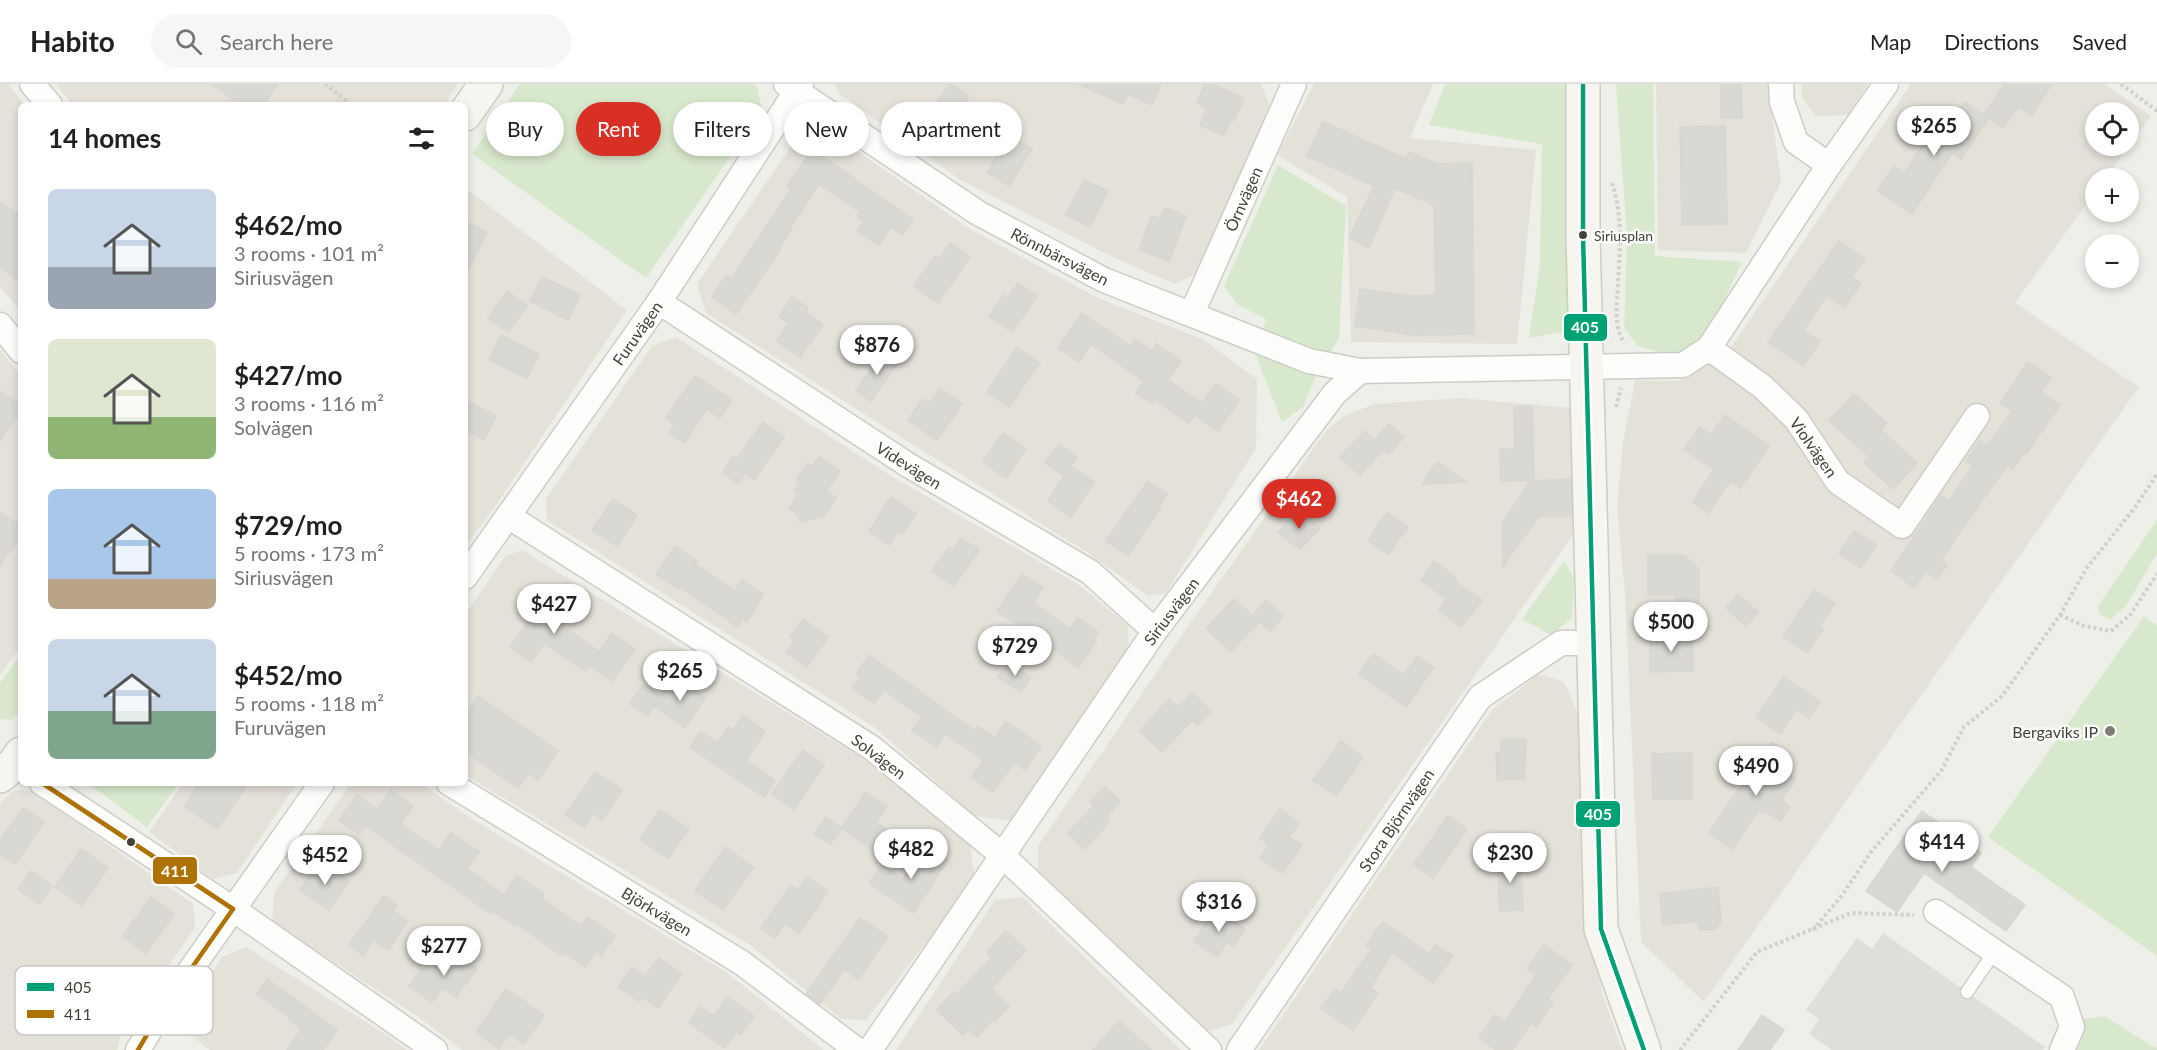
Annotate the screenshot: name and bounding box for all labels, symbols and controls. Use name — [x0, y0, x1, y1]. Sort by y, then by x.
search box — [151, 14, 571, 68]
text: Habito — [30, 24, 115, 58]
icon: search — [172, 25, 205, 58]
text: Search here — [220, 28, 333, 55]
text: Map — [1870, 29, 1911, 54]
text: Directions — [1944, 29, 2039, 54]
text: Saved — [2072, 29, 2127, 54]
chip: Buy — [486, 102, 564, 156]
chip: Rent — [576, 102, 661, 156]
chip: Filters — [673, 102, 772, 156]
chip: New — [784, 102, 869, 156]
chip: Apartment — [881, 102, 1022, 156]
map controls — [2085, 102, 2139, 288]
button: locate — [2085, 102, 2139, 156]
pin: $265 — [1898, 106, 1970, 157]
text: $265 — [1911, 113, 1957, 137]
text: 14 homes — [48, 122, 161, 154]
icon: filters — [405, 122, 438, 155]
street label: Örnvägen — [1220, 164, 1266, 234]
button: + — [2085, 168, 2139, 222]
text: $462/mo — [234, 209, 342, 241]
icon: home — [96, 213, 168, 285]
street label: Rönnbärsvägen — [1008, 223, 1112, 289]
place label: Siriusplan — [1594, 227, 1653, 244]
marker: Siriusplan — [1577, 229, 1589, 241]
button: − — [2085, 234, 2139, 288]
text: 3 rooms · 101 m² — [234, 241, 384, 265]
text: Siriusvägen — [234, 265, 333, 289]
street label: Furuvägen — [608, 297, 666, 369]
line badge: 405 — [1563, 313, 1608, 342]
text: 405 — [1571, 317, 1599, 336]
pin: $876 — [841, 325, 913, 376]
text: $876 — [854, 332, 900, 356]
text: $427/mo — [234, 359, 342, 391]
icon: home — [96, 363, 168, 435]
text: 3 rooms · 116 m² — [234, 391, 384, 415]
street label: Violvägen — [1786, 413, 1842, 481]
text: Solvägen — [234, 415, 313, 439]
street label: Videvägen — [873, 437, 945, 493]
pin: $462 — [1263, 479, 1335, 530]
text: $462 — [1276, 486, 1322, 510]
text: $729/mo — [234, 509, 342, 541]
icon: home — [96, 513, 168, 585]
text: 5 rooms · 173 m² — [234, 541, 384, 565]
text: Siriusvägen — [234, 565, 333, 589]
street label: Siriusvägen — [1140, 574, 1202, 648]
pin: $427 — [518, 584, 590, 635]
text: $427 — [531, 591, 577, 615]
pin: $500 — [1635, 602, 1707, 653]
text: $500 — [1648, 609, 1694, 633]
pin: $729 — [979, 626, 1051, 677]
text: $729 — [992, 633, 1038, 657]
pin: $265 — [644, 651, 716, 702]
text: $265 — [657, 658, 703, 682]
text: $452/mo — [234, 659, 342, 691]
icon: home — [96, 663, 168, 735]
text: 5 rooms · 118 m² — [234, 691, 384, 715]
text: Furuvägen — [234, 715, 326, 739]
place label: Bergaviks IP — [2012, 722, 2098, 741]
marker: Bergaviks IP — [2103, 724, 2117, 738]
street label: Solvägen — [848, 729, 910, 783]
pin: $490 — [1720, 746, 1792, 797]
text: $490 — [1733, 753, 1779, 777]
street label: Stora Björnvägen — [1355, 765, 1437, 875]
line badge: 405 — [1575, 800, 1621, 828]
text: 405 — [1584, 804, 1612, 823]
pin: $414 — [1906, 822, 1978, 873]
pin: $482 — [875, 829, 947, 880]
text: $414 — [1919, 829, 1965, 853]
pin: $230 — [1474, 833, 1546, 884]
pin: $452 — [289, 835, 361, 886]
unlabelled marker — [125, 836, 137, 848]
text: $482 — [888, 836, 934, 860]
text: $230 — [1487, 840, 1533, 864]
text: $452 — [302, 842, 348, 866]
line badge: 411 — [152, 856, 198, 885]
text: 411 — [161, 861, 189, 880]
pin: $316 — [1183, 882, 1255, 933]
street label: Björkvägen — [618, 883, 696, 939]
text: $316 — [1196, 889, 1242, 913]
pin: $277 — [408, 926, 480, 977]
text: $277 — [421, 933, 467, 957]
legend — [15, 966, 213, 1035]
text: 405 — [64, 977, 92, 996]
text: 411 — [64, 1004, 92, 1023]

